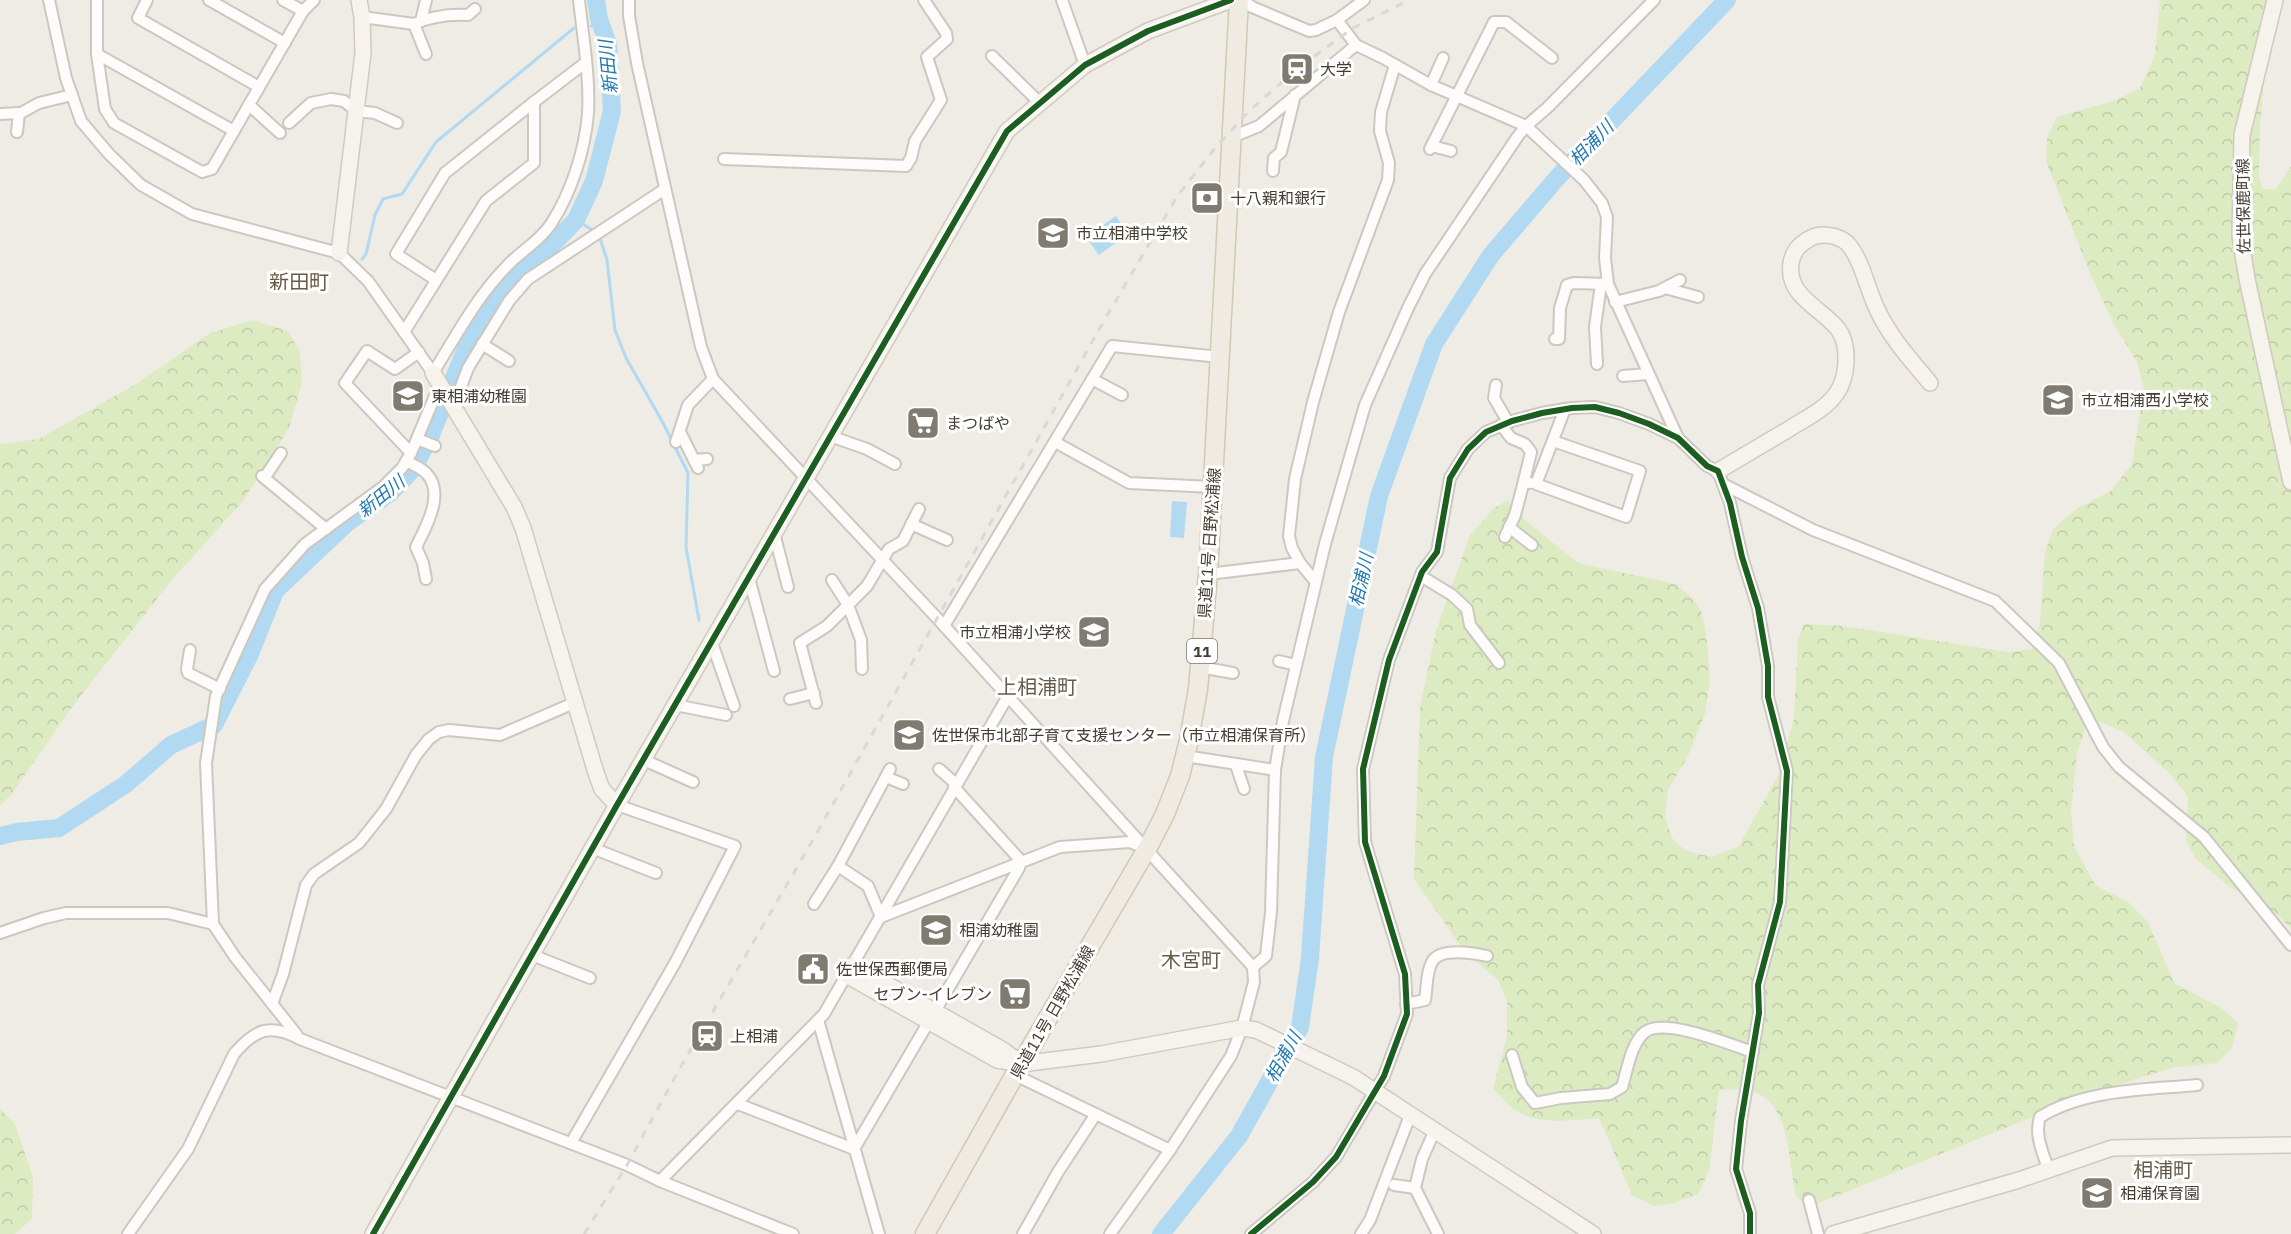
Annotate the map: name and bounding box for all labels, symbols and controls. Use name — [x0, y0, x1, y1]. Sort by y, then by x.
water label: 新田川 — [594, 37, 622, 95]
station icon: 大学 — [1279, 51, 1315, 87]
place label: 大学 — [1320, 59, 1352, 79]
water label: 相浦川 — [1564, 114, 1619, 170]
street label: 佐世保鹿町線 — [2232, 158, 2254, 254]
bank icon: 十八親和銀行 — [1189, 180, 1225, 216]
place label: 十八親和銀行 — [1230, 188, 1326, 208]
school or university icon: 市立相浦中学校 — [1035, 215, 1071, 251]
place label: 市立相浦中学校 — [1076, 223, 1188, 243]
district label: 新田町 — [269, 268, 329, 295]
school or university icon: 東相浦幼稚園 — [390, 378, 426, 414]
school or university icon: 市立相浦西小学校 — [2040, 382, 2076, 418]
place label: 東相浦幼稚園 — [431, 386, 527, 406]
place label: 市立相浦西小学校 — [2081, 390, 2209, 410]
supermarket icon: まつばや — [905, 405, 941, 441]
place label: まつばや — [946, 413, 1010, 433]
street label: 県道11号 日野松浦線 — [1194, 467, 1224, 619]
water label: 新田川 — [353, 469, 411, 522]
water label: 相浦川 — [1344, 549, 1378, 609]
school or university icon: 市立相浦小学校 — [1076, 614, 1112, 650]
place label: 市立相浦小学校 — [959, 622, 1071, 642]
road number: 11 — [1187, 639, 1217, 663]
district label: 上相浦町 — [997, 673, 1077, 700]
school or university icon: 佐世保市北部子育て支援センター（市立相浦保育所） — [891, 717, 927, 753]
place label: 佐世保市北部子育て支援センター（市立相浦保育所） — [932, 725, 1316, 745]
school or university icon: 相浦幼稚園 — [918, 912, 954, 948]
place label: 相浦幼稚園 — [959, 920, 1039, 940]
street label: 県道11号 日野松浦線 — [1006, 942, 1098, 1082]
district label: 木宮町 — [1161, 946, 1221, 973]
public building icon: 佐世保西郵便局 — [795, 951, 831, 987]
place label: 佐世保西郵便局 — [836, 959, 948, 979]
supermarket icon: セブン-イレブン — [997, 976, 1033, 1012]
place label: セブン-イレブン — [874, 984, 992, 1004]
station icon: 上相浦 — [689, 1018, 725, 1054]
place label: 上相浦 — [730, 1026, 778, 1046]
water label: 相浦川 — [1260, 1026, 1307, 1086]
district label: 相浦町 — [2133, 1156, 2193, 1183]
school or university icon: 相浦保育園 — [2079, 1175, 2115, 1211]
place label: 相浦保育園 — [2120, 1183, 2200, 1203]

